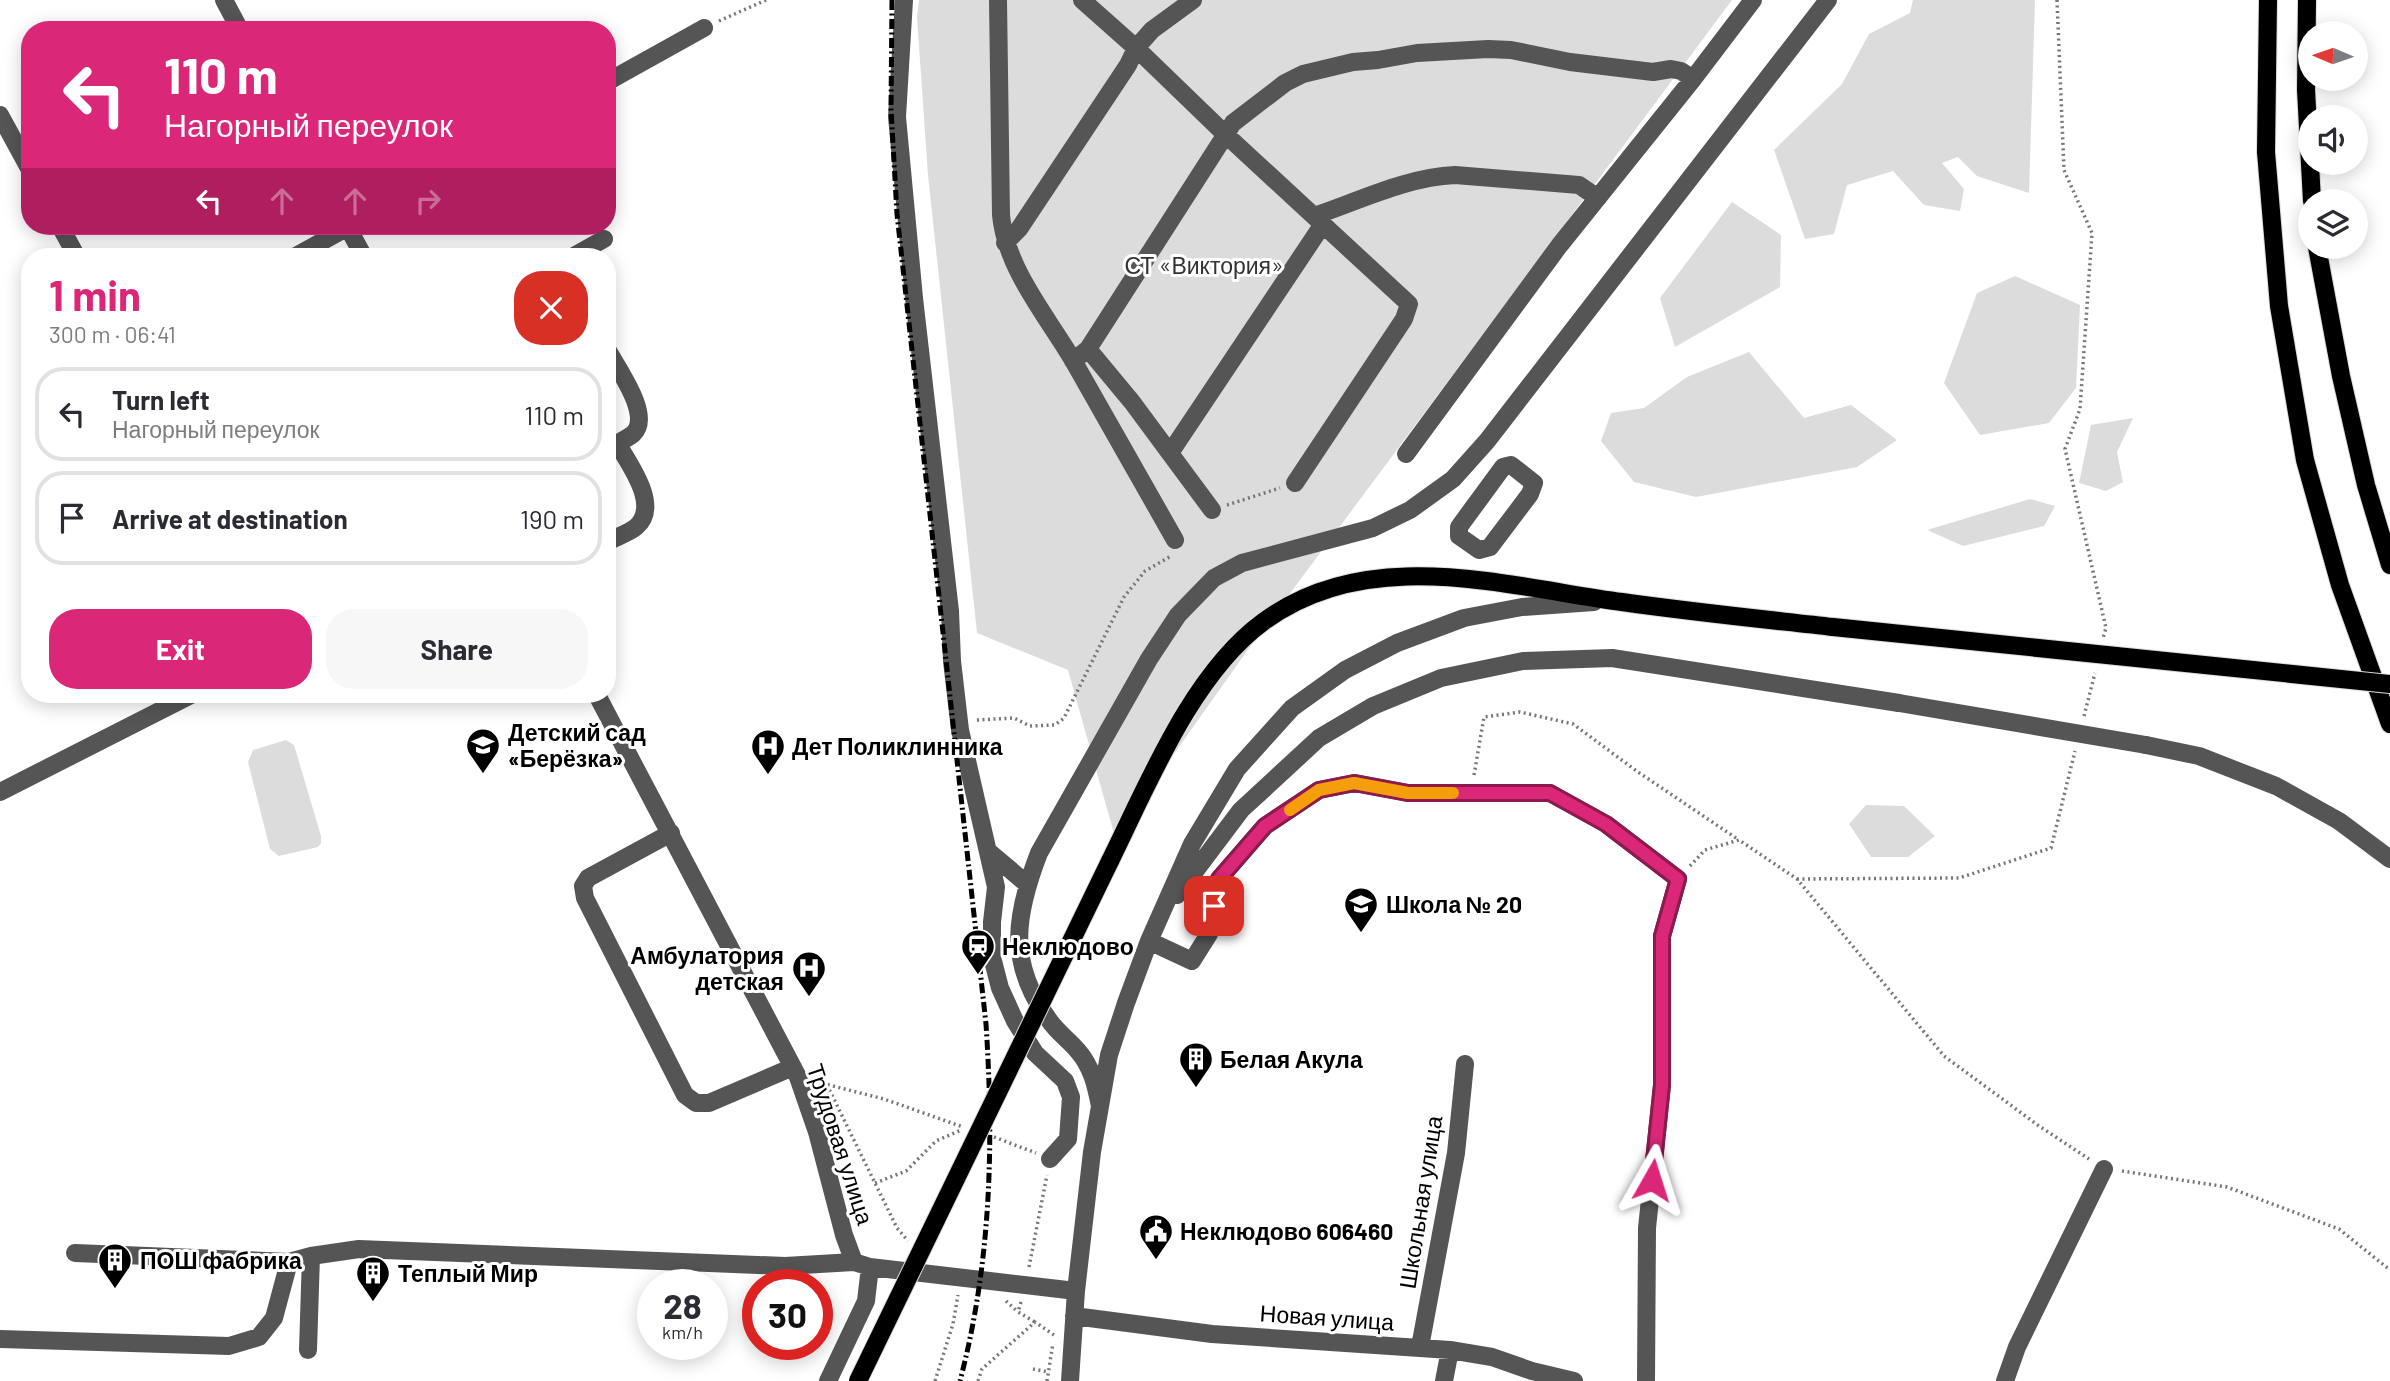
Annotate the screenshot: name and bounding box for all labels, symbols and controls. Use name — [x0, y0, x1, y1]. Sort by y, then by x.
north arrow — [2298, 21, 2368, 91]
map controls — [2298, 21, 2368, 259]
text: 110 m — [164, 45, 278, 104]
icon: left — [49, 49, 140, 140]
text: Нагорный переулок — [164, 105, 453, 143]
button: sound — [2298, 105, 2368, 175]
icon: left — [190, 182, 228, 220]
icon: ahead — [263, 182, 301, 220]
icon: ahead — [336, 182, 374, 220]
icon: right — [409, 182, 447, 220]
button: layers — [2298, 189, 2368, 259]
park label: СТ «Виктория» — [1124, 251, 1284, 279]
text: 1 min — [49, 269, 141, 319]
button: close — [514, 271, 588, 345]
text: 300 m · 06:41 — [49, 320, 176, 348]
text: Turn left — [112, 384, 210, 415]
icon: left — [53, 395, 91, 433]
text: 110 m — [524, 399, 584, 430]
text: Нагорный переулок — [112, 415, 320, 443]
icon: arrive — [53, 499, 91, 537]
text: Arrive at destination — [112, 503, 348, 534]
text: 190 m — [520, 503, 584, 534]
button: Exit — [49, 609, 312, 689]
button: Share — [326, 609, 588, 689]
place label: Детский сад «Берёзка» — [508, 718, 646, 772]
school or university icon: Детский сад «Берёзка» — [464, 726, 502, 775]
hospital icon: Дет Поликлинника — [749, 727, 787, 776]
place label: Дет Поликлинника — [792, 732, 1003, 760]
pin — [1184, 876, 1244, 936]
school or university icon: Школа № 20 — [1342, 885, 1380, 934]
icon: arrive — [1195, 887, 1233, 925]
place label: Школа № 20 — [1386, 890, 1522, 918]
station icon: Неклюдово — [959, 927, 997, 976]
place label: Неклюдово — [1002, 932, 1134, 960]
place label: Амбулатория детская — [630, 941, 784, 995]
hospital icon: Амбулатория детская — [790, 949, 828, 998]
building icon: Белая Акула — [1177, 1040, 1215, 1089]
place label: Белая Акула — [1220, 1045, 1363, 1073]
street label: Трудовая улица — [802, 1060, 880, 1228]
street label: Школьная улица — [1392, 1113, 1448, 1291]
position arrow — [1615, 1143, 1689, 1217]
public building icon: Неклюдово 606460 — [1137, 1212, 1175, 1261]
place label: Неклюдово 606460 — [1180, 1217, 1393, 1245]
building icon: ПОШ фабрика — [96, 1241, 134, 1290]
place label: ПОШ фабрика — [140, 1246, 302, 1274]
building icon: Теплый Мир — [354, 1254, 392, 1303]
place label: Теплый Мир — [398, 1259, 538, 1287]
speed limit sign: 30 — [742, 1269, 833, 1360]
text: 28 — [663, 1284, 702, 1326]
street label: Новая улица — [1259, 1298, 1395, 1336]
text: km/h — [662, 1321, 703, 1343]

